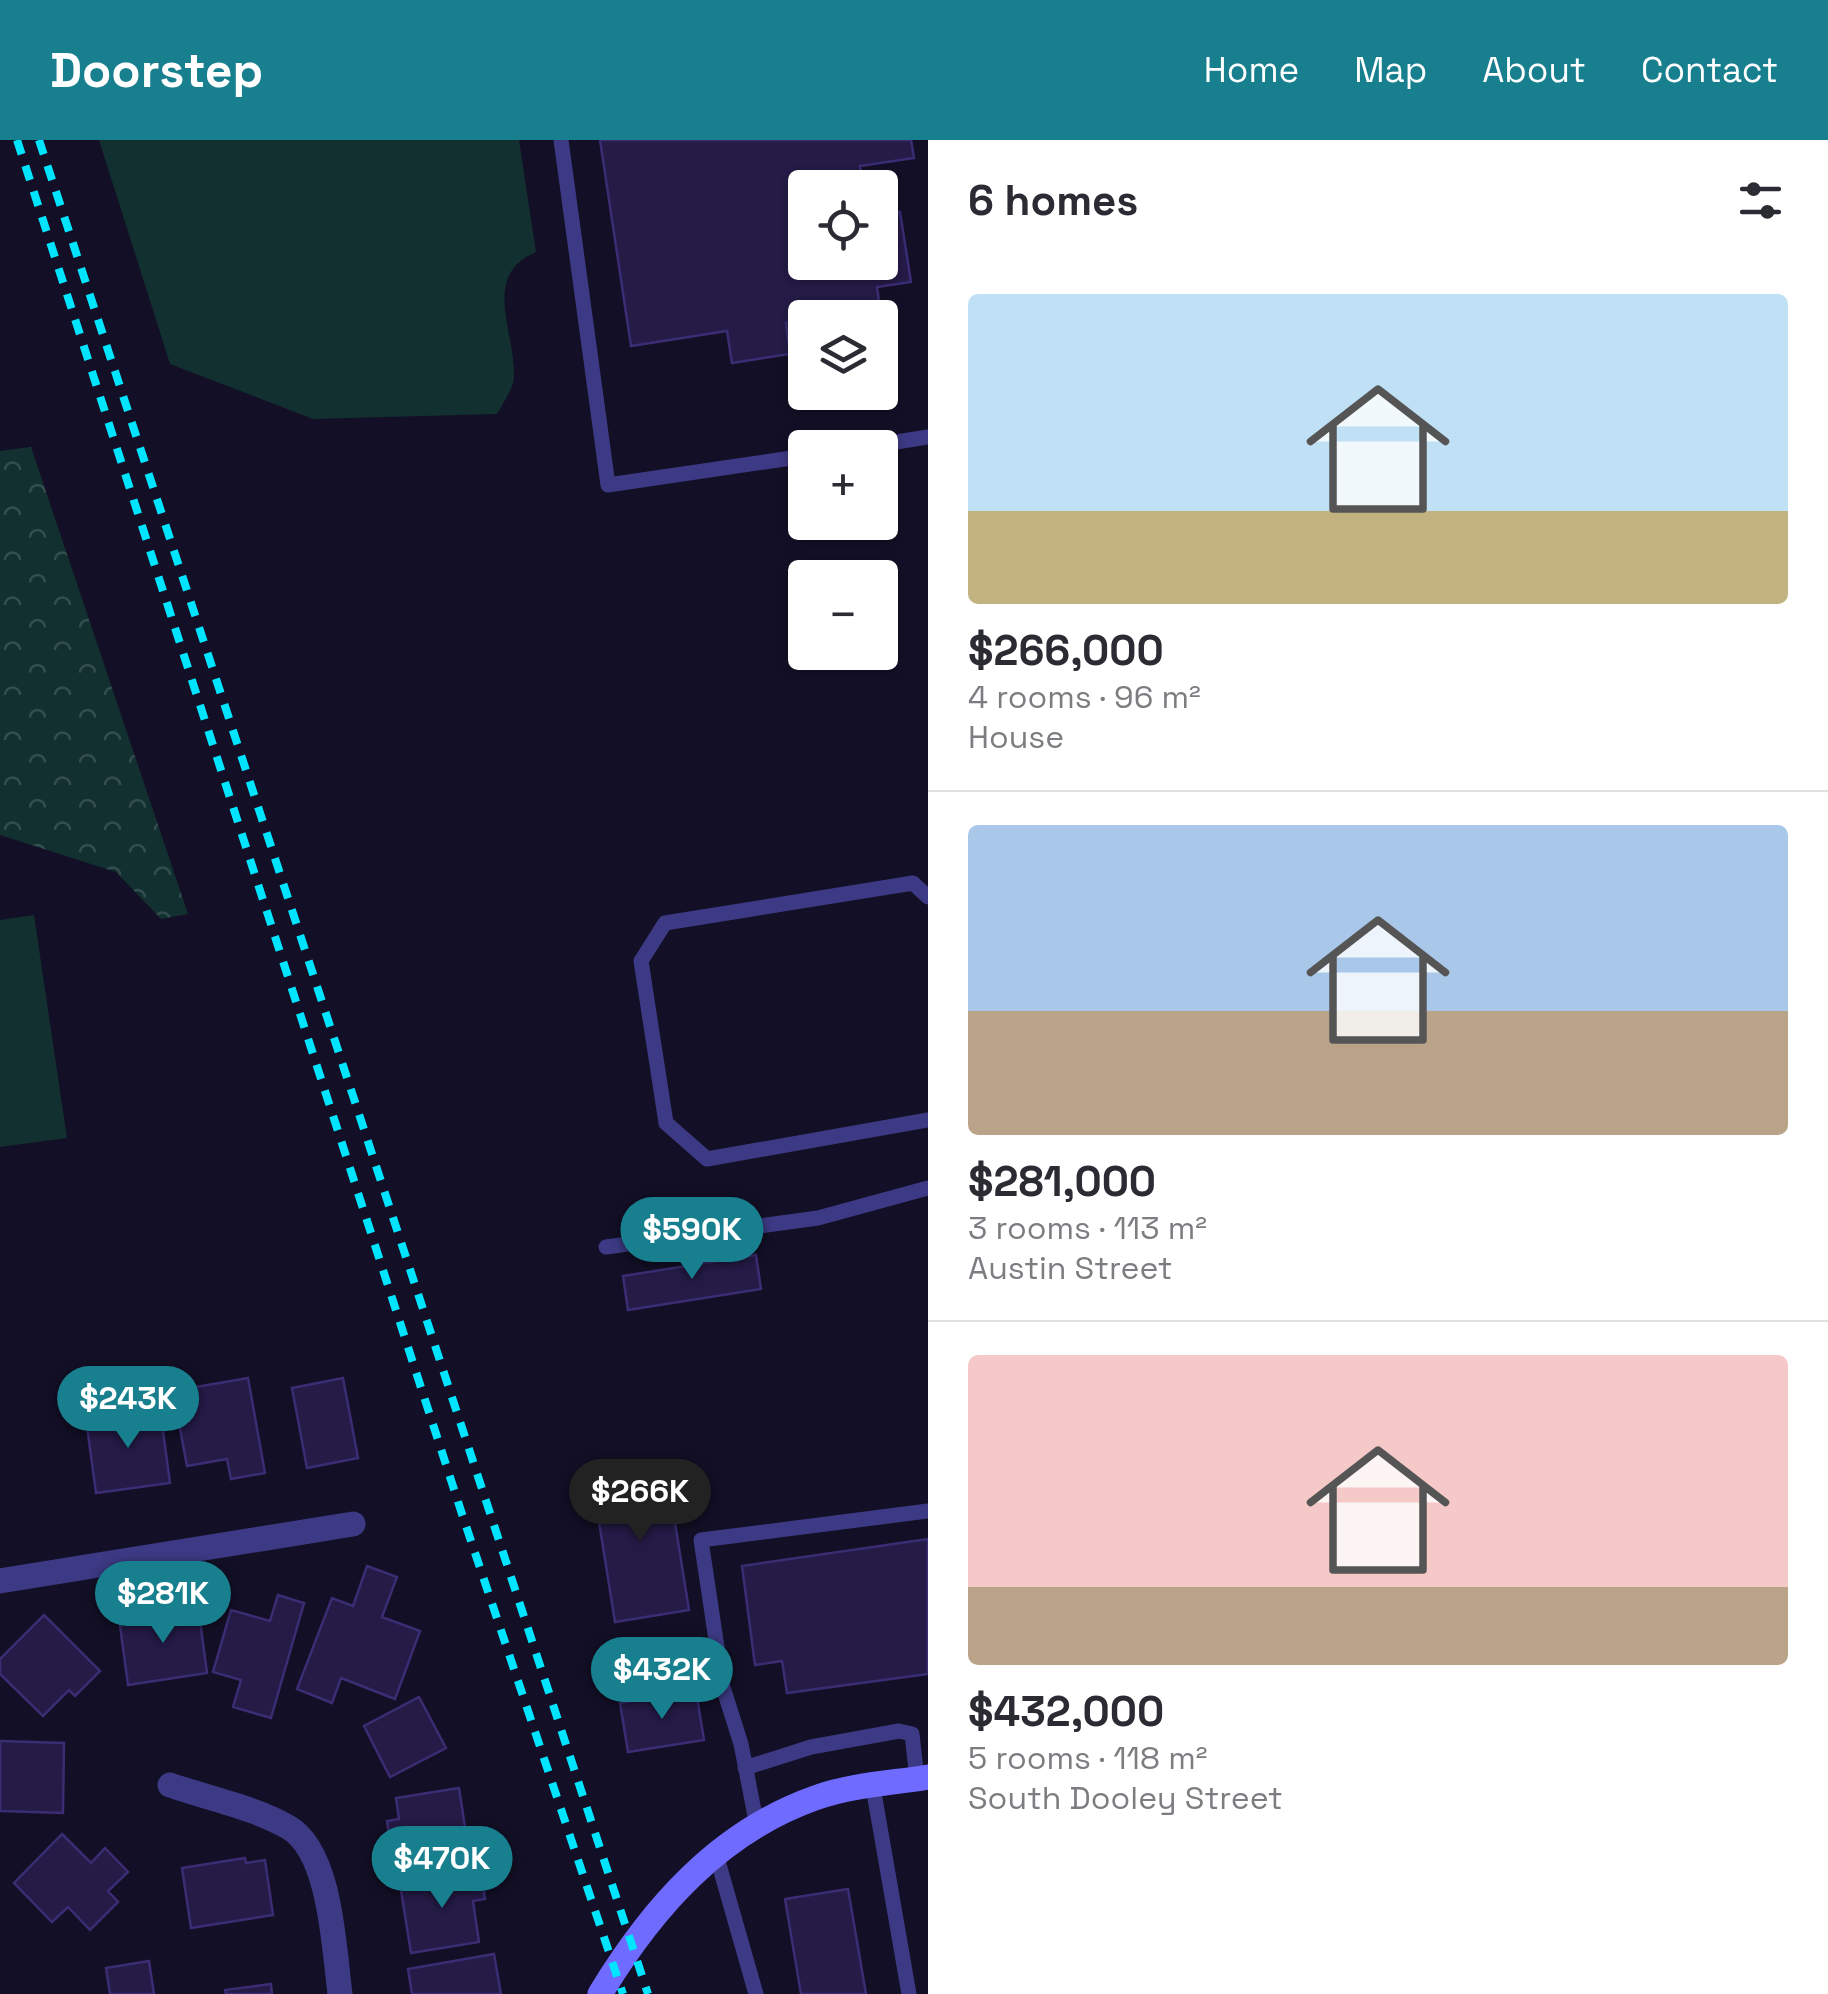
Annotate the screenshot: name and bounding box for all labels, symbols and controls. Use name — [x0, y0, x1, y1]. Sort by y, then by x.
text: Doorstep — [50, 40, 263, 101]
text: Home — [1204, 48, 1299, 92]
text: Map — [1354, 48, 1427, 92]
text: About — [1482, 48, 1586, 92]
text: Contact — [1641, 48, 1778, 92]
map controls — [788, 170, 898, 670]
button: locate — [788, 170, 898, 280]
icon: filters — [1733, 173, 1788, 228]
text: 6 homes — [968, 174, 1138, 227]
button: layers — [788, 300, 898, 410]
icon: home — [1288, 359, 1468, 539]
button: + — [788, 430, 898, 540]
button: − — [788, 560, 898, 670]
text: $266,000 — [968, 624, 1164, 677]
text: 4 rooms · 96 m² — [968, 677, 1201, 717]
text: House — [968, 717, 1064, 757]
icon: home — [1288, 890, 1468, 1070]
text: $281,000 — [968, 1155, 1156, 1208]
pin: $590K — [622, 1197, 762, 1282]
text: 3 rooms · 113 m² — [968, 1208, 1207, 1248]
text: $590K — [642, 1209, 742, 1249]
text: Austin Street — [968, 1248, 1172, 1288]
pin: $243K — [58, 1366, 198, 1451]
text: $243K — [79, 1378, 177, 1418]
icon: home — [1288, 1420, 1468, 1600]
pin: $266K — [570, 1459, 710, 1544]
text: $266K — [591, 1471, 689, 1511]
pin: $281K — [93, 1561, 233, 1646]
text: $281K — [117, 1573, 209, 1613]
pin: $432K — [592, 1637, 732, 1722]
text: $432K — [613, 1649, 711, 1689]
text: $432,000 — [968, 1685, 1164, 1738]
text: 5 rooms · 118 m² — [968, 1738, 1207, 1778]
text: South Dooley Street — [968, 1778, 1283, 1818]
pin: $470K — [372, 1826, 512, 1911]
text: $470K — [394, 1838, 490, 1878]

